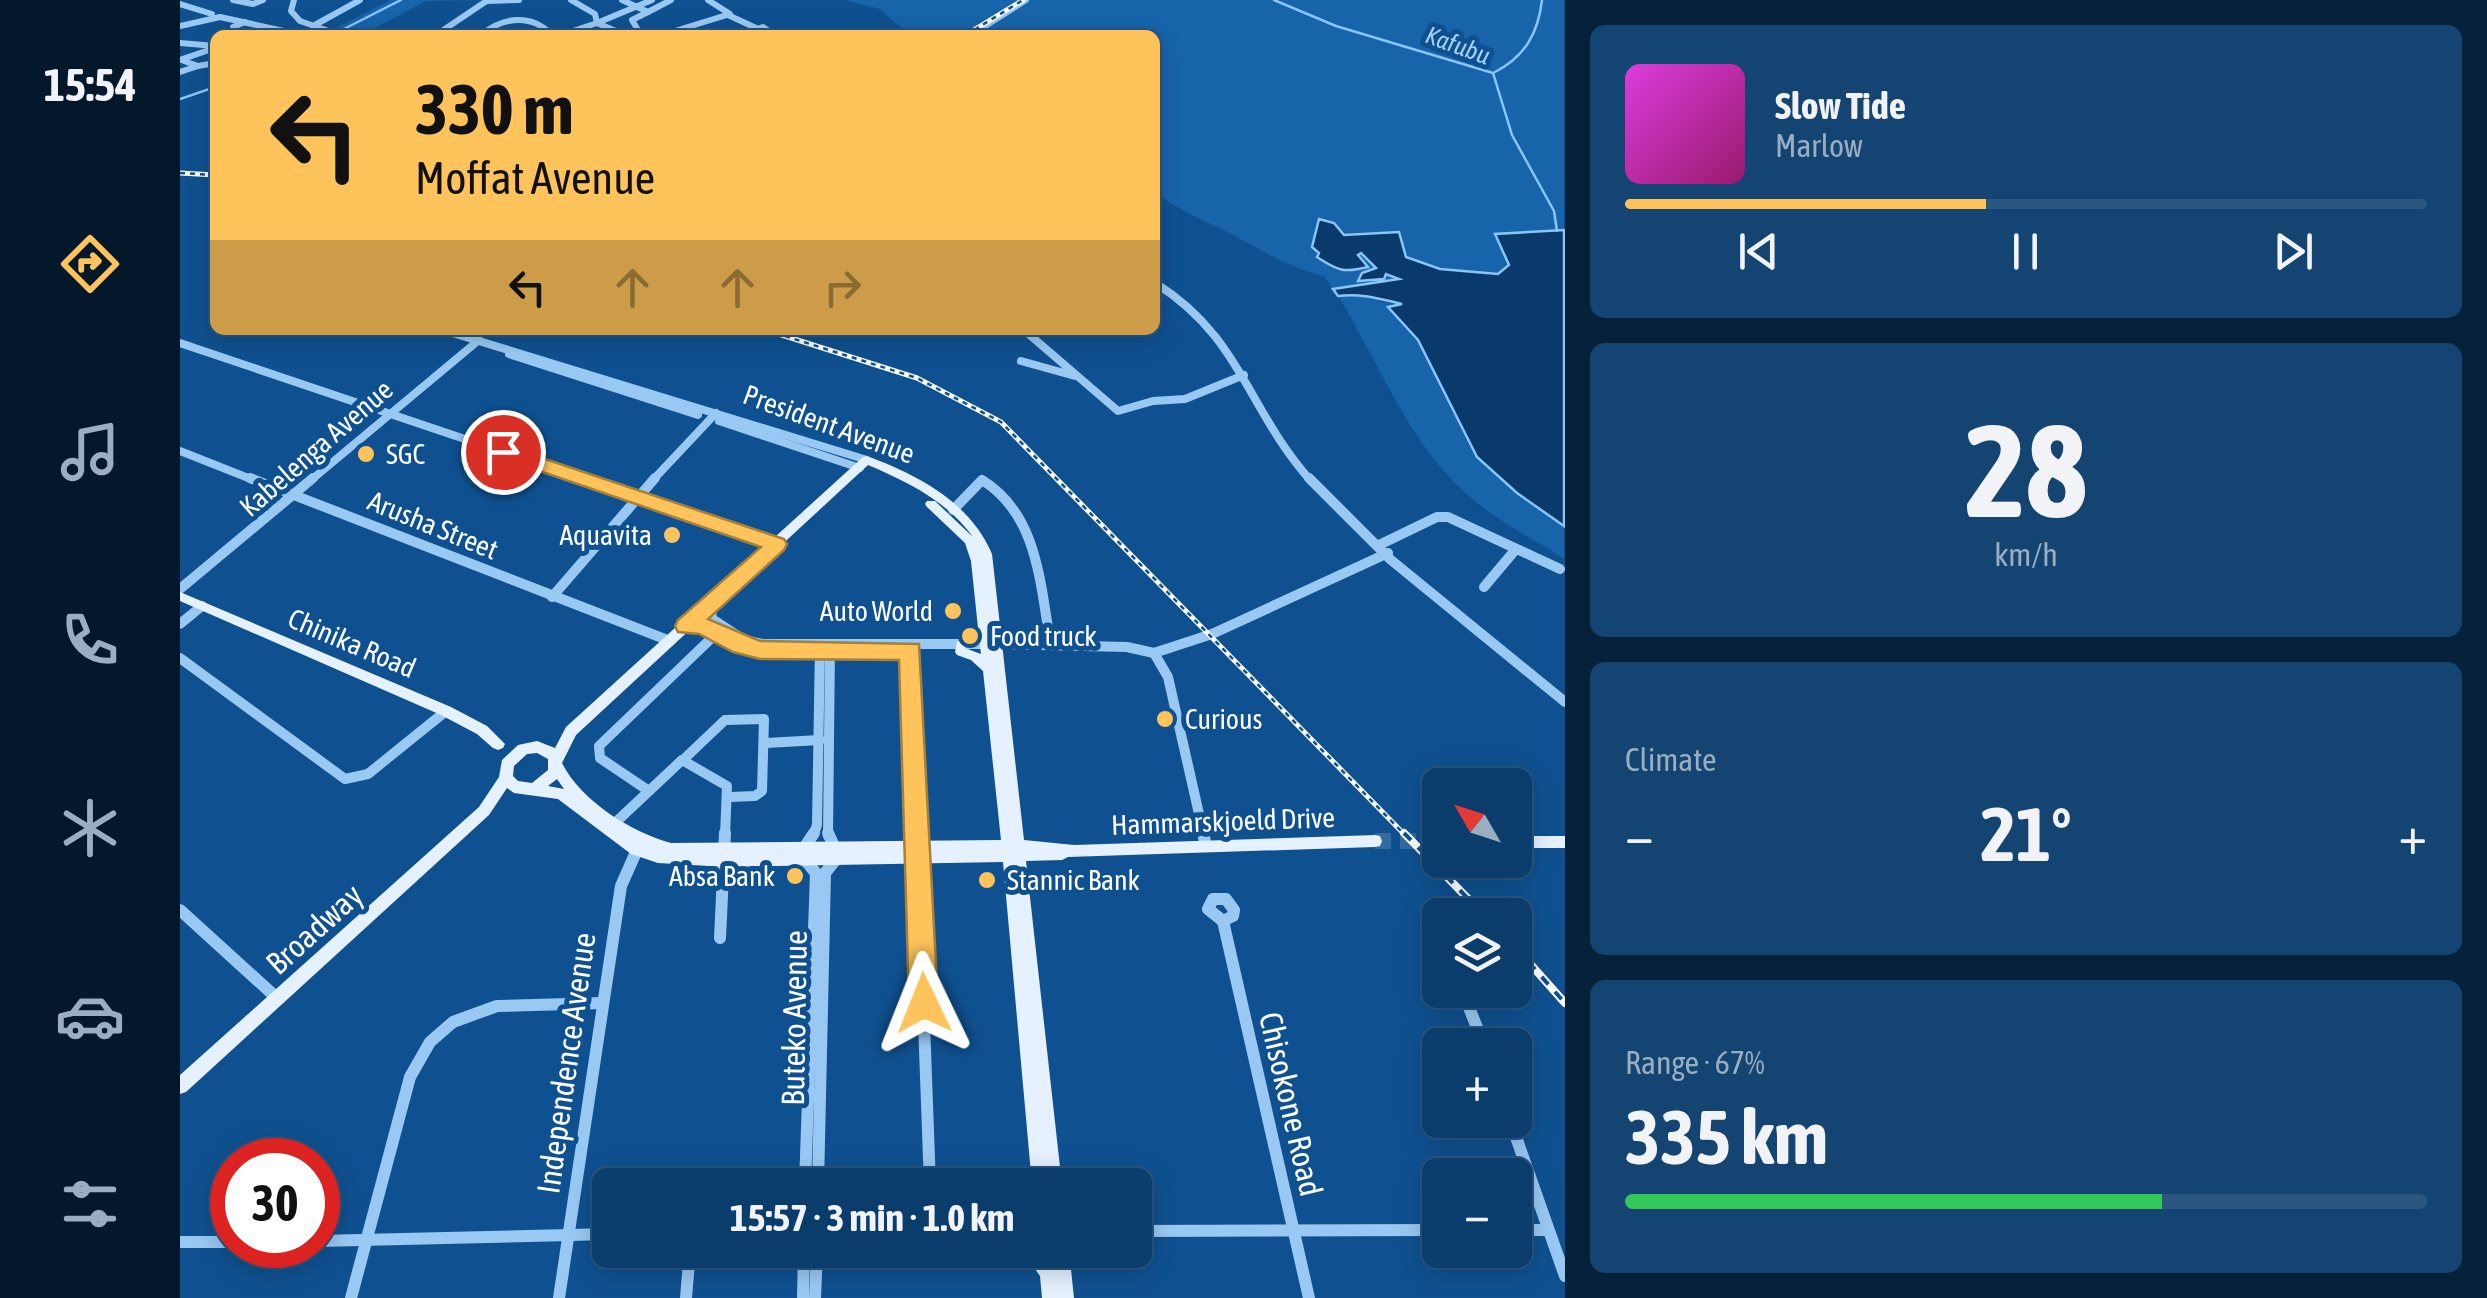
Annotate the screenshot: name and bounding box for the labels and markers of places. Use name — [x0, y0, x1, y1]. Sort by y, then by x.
pin — [461, 410, 546, 495]
place label: SGC — [386, 438, 426, 470]
marker: SGC — [355, 443, 377, 465]
place label: Aquavita — [559, 519, 652, 551]
marker: Aquavita — [661, 524, 683, 546]
place label: Auto World — [820, 595, 933, 627]
marker: Auto World — [942, 600, 964, 622]
place label: Food truck — [990, 620, 1097, 652]
marker: Food truck — [959, 625, 981, 647]
place label: Curious — [1185, 703, 1262, 735]
marker: Curious — [1154, 708, 1176, 730]
place label: Absa Bank — [669, 860, 775, 892]
place label: Stannic Bank — [1007, 864, 1140, 896]
marker: Absa Bank — [784, 865, 806, 887]
marker: Stannic Bank — [976, 869, 998, 891]

